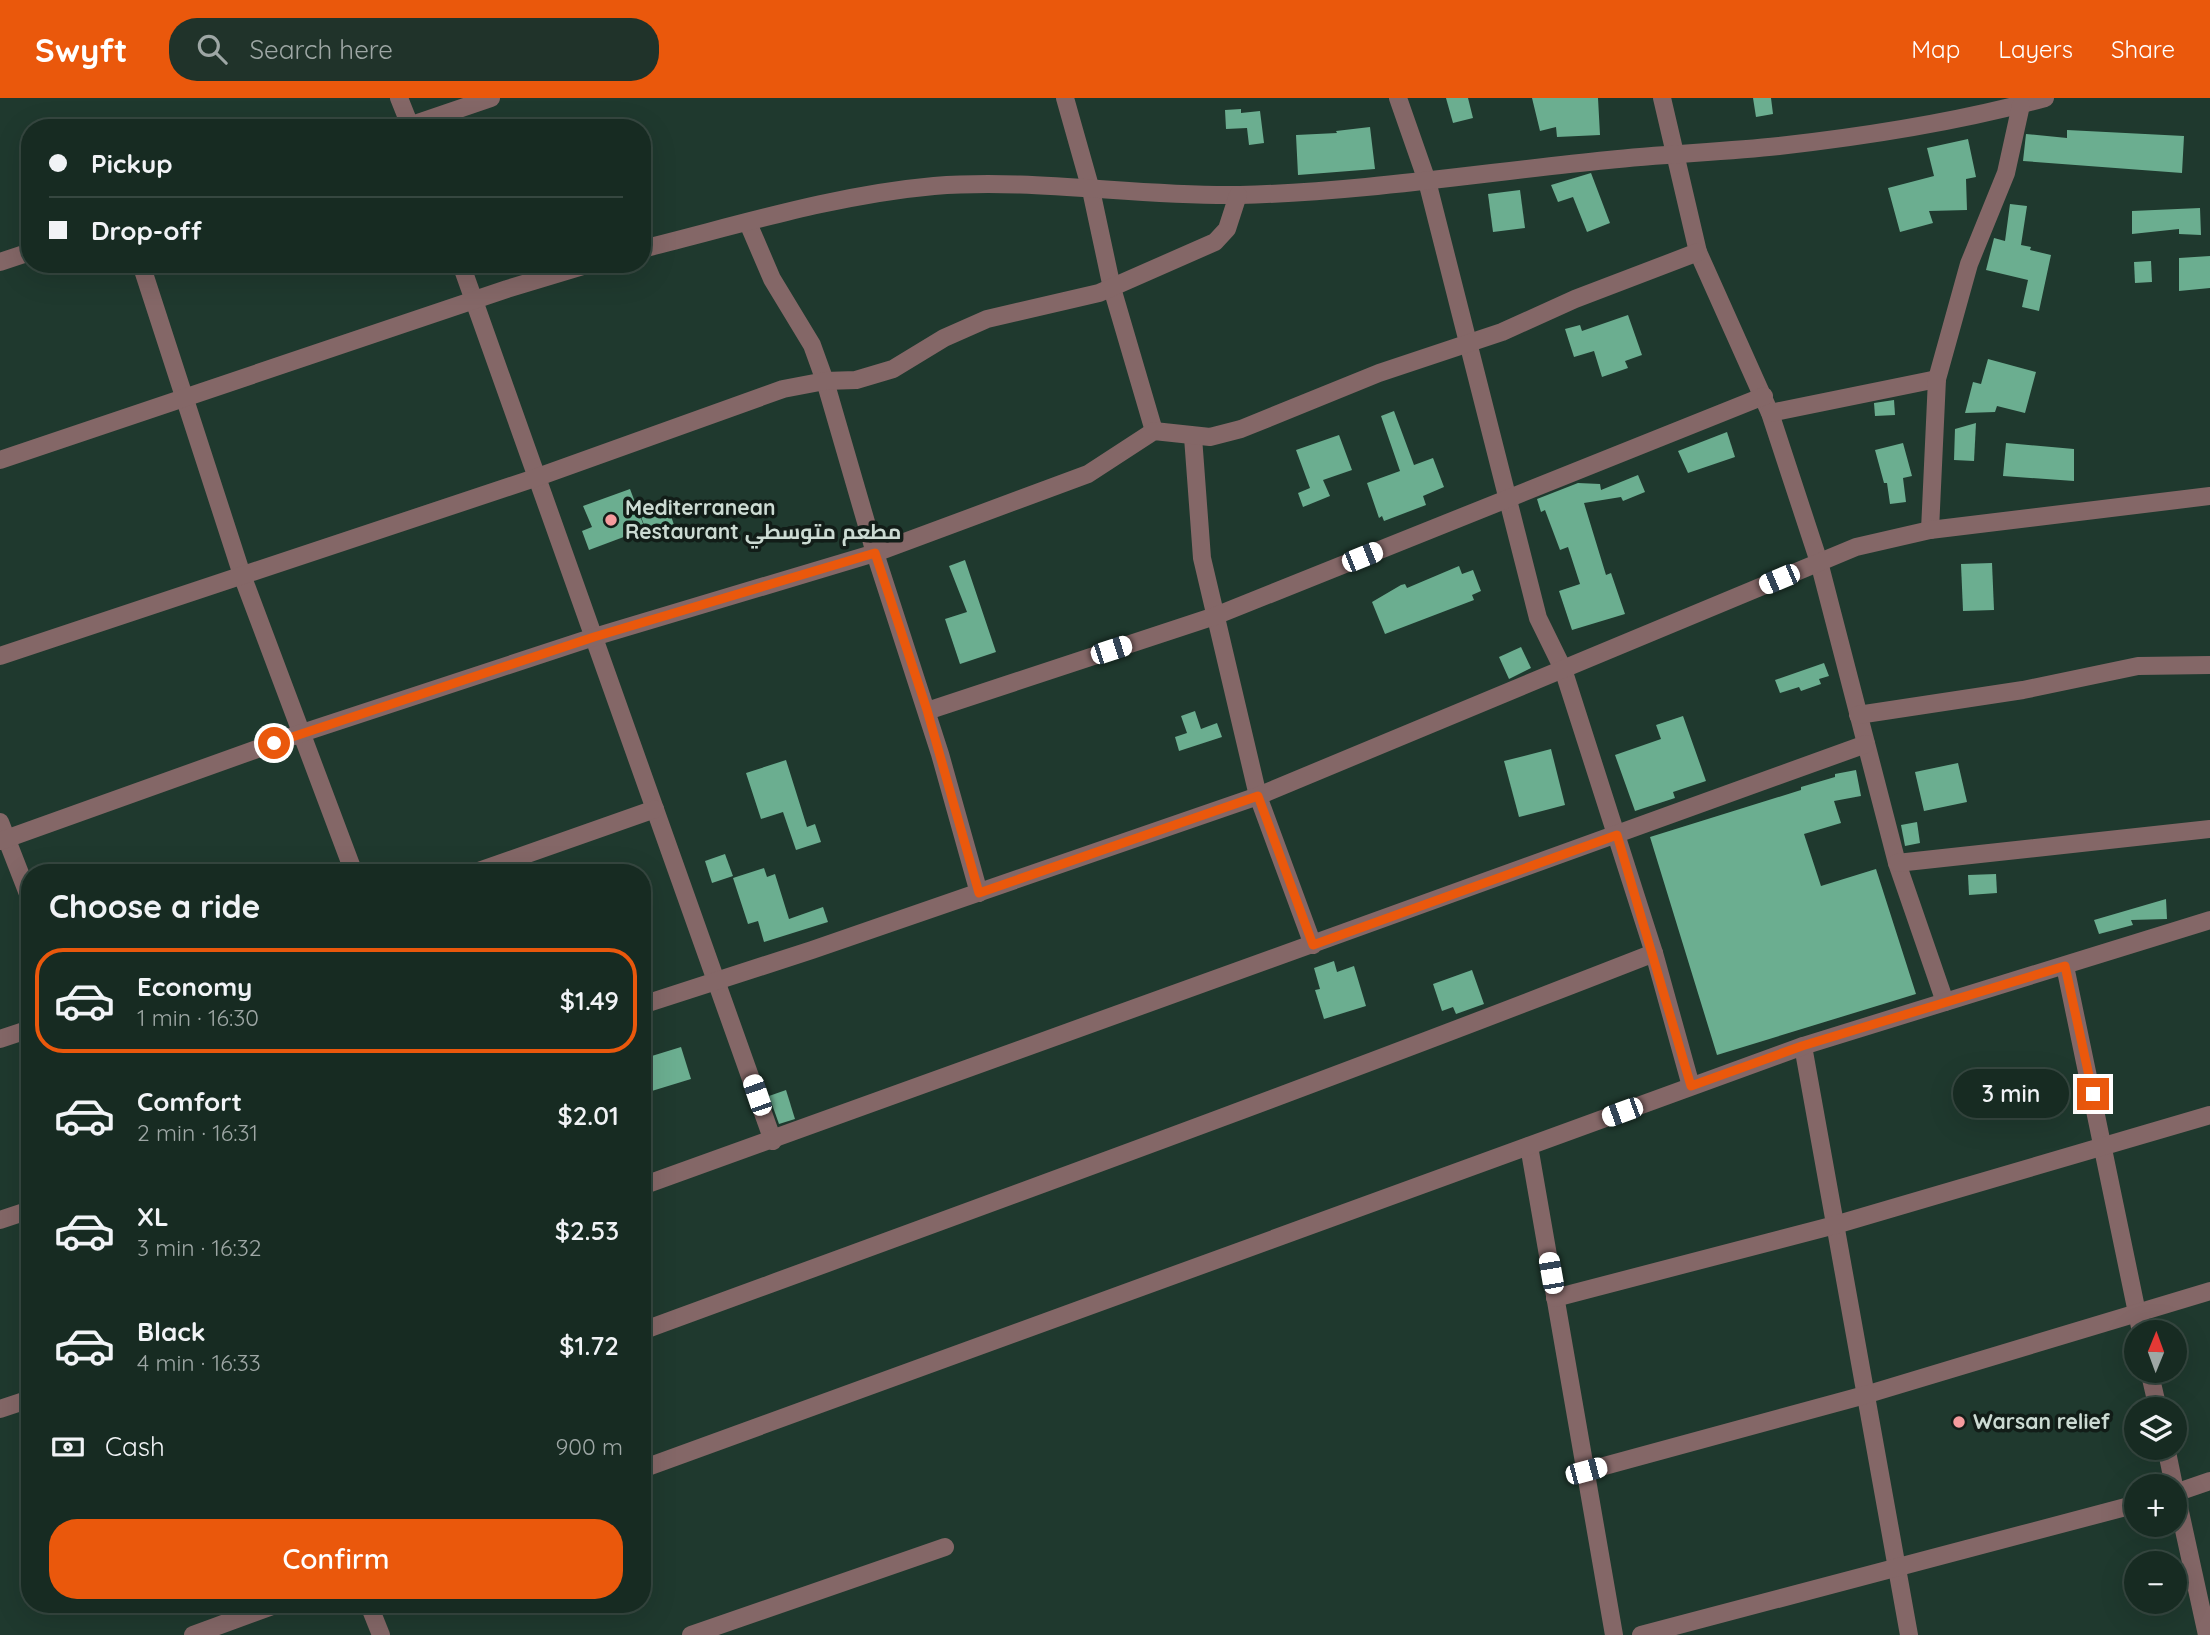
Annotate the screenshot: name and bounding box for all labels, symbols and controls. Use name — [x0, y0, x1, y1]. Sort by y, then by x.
search box — [169, 18, 659, 81]
text: Swyft — [35, 29, 127, 70]
icon: search — [193, 30, 231, 68]
text: Search here — [249, 33, 393, 66]
text: Map — [1911, 34, 1960, 64]
text: Layers — [1998, 34, 2073, 64]
text: Share — [2111, 34, 2175, 64]
text: Pickup — [91, 147, 173, 180]
text: Drop-off — [91, 214, 202, 247]
place label: Mediterranean Restaurant مطعم متوسطي — [625, 494, 901, 549]
marker: Mediterranean Restaurant مطعم متوسطي — [603, 512, 619, 528]
car — [1339, 539, 1386, 575]
car — [1756, 561, 1803, 597]
car — [1088, 634, 1135, 666]
route start — [258, 727, 290, 759]
text: Choose a ride — [49, 886, 261, 926]
icon: car — [53, 969, 116, 1032]
text: Economy — [137, 970, 252, 1003]
text: $1.49 — [560, 984, 619, 1017]
text: 1 min · 16:30 — [137, 1003, 259, 1032]
callout: 3 min — [1953, 1070, 2068, 1118]
car — [741, 1072, 774, 1118]
route end — [2077, 1078, 2109, 1110]
text: 3 min — [1982, 1079, 2040, 1108]
icon: car — [53, 1084, 116, 1147]
text: Comfort — [137, 1085, 242, 1118]
car — [1599, 1095, 1646, 1129]
text: $2.01 — [557, 1099, 619, 1132]
text: 2 min · 16:31 — [137, 1118, 258, 1147]
icon: car — [53, 1199, 116, 1262]
text: XL — [137, 1200, 169, 1233]
text: $2.53 — [555, 1214, 619, 1247]
text: 3 min · 16:32 — [137, 1233, 262, 1262]
car — [1538, 1250, 1565, 1296]
icon: car — [53, 1314, 116, 1377]
text: Black — [137, 1315, 206, 1348]
north arrow — [2124, 1320, 2188, 1382]
map controls — [2124, 1320, 2187, 1614]
text: $1.72 — [559, 1329, 619, 1362]
text: 4 min · 16:33 — [137, 1348, 261, 1377]
button: layers — [2124, 1397, 2187, 1460]
place label: Warsan relief — [1973, 1408, 2111, 1434]
marker: Warsan relief — [1951, 1414, 1967, 1430]
icon: cash — [49, 1428, 87, 1466]
text: Cash — [105, 1430, 165, 1463]
text: 900 m — [556, 1432, 623, 1461]
car — [1563, 1455, 1610, 1487]
button: + — [2124, 1474, 2187, 1537]
button: Confirm — [49, 1519, 623, 1599]
button: − — [2124, 1551, 2187, 1614]

